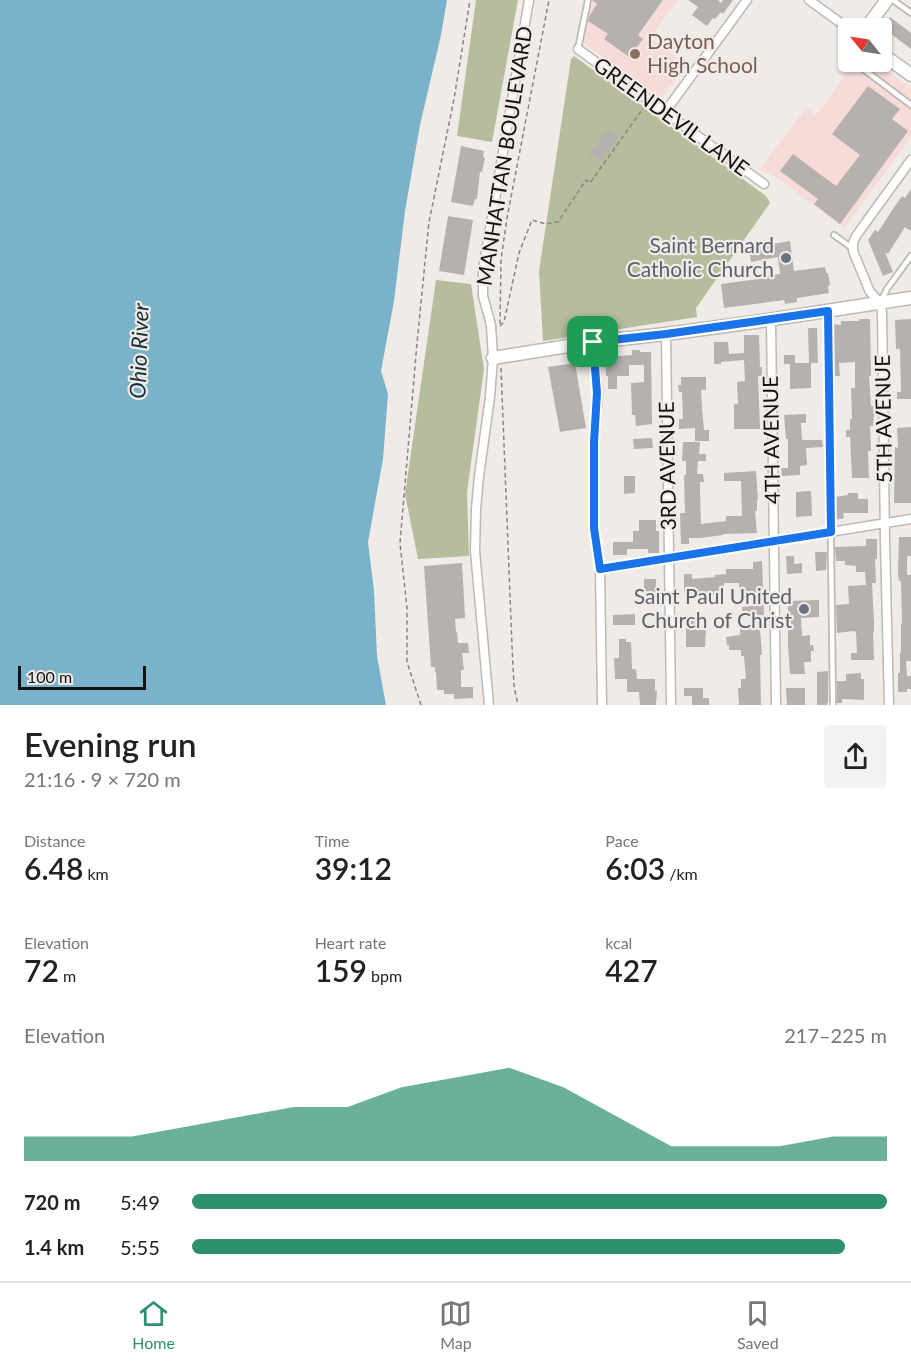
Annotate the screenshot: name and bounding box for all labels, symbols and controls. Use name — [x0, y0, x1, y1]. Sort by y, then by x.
north arrow — [838, 18, 892, 72]
map controls — [838, 18, 892, 72]
street label: MANHATTAN BOULEVARD — [471, 24, 536, 287]
place label: Dayton High School — [647, 28, 758, 77]
marker: Dayton High School — [628, 47, 642, 61]
street label: GREENDEVIL LANE — [589, 51, 754, 180]
place label: Saint Bernard Catholic Church — [627, 232, 774, 281]
marker: Saint Bernard Catholic Church — [779, 251, 793, 265]
water label: Ohio River — [123, 302, 154, 399]
pin — [567, 316, 618, 367]
icon: arrive — [576, 325, 609, 358]
street label: 5TH AVENUE — [869, 355, 896, 483]
street label: 4TH AVENUE — [757, 376, 784, 504]
street label: 3RD AVENUE — [653, 401, 680, 531]
place label: Saint Paul United Church of Christ — [634, 583, 792, 632]
marker: Saint Paul United Church of Christ — [797, 602, 811, 616]
scale bar — [18, 663, 146, 690]
text: 100 m — [27, 667, 72, 686]
text: Evening run — [24, 724, 197, 764]
button: share — [824, 725, 887, 788]
text: 21:16 · 9 × 720 m — [24, 767, 181, 791]
text: Distance — [24, 831, 85, 850]
text: Time — [315, 831, 350, 850]
text: Pace — [605, 831, 639, 850]
text: 6.48 — [24, 850, 83, 886]
text: 39:12 — [315, 850, 392, 886]
text: 6:03 — [605, 850, 665, 886]
text: km — [83, 864, 109, 883]
text: /km — [665, 864, 698, 883]
text: Elevation — [24, 933, 89, 952]
text: Heart rate — [315, 933, 386, 952]
text: kcal — [605, 933, 632, 952]
text: 72 — [24, 952, 59, 988]
text: 159 — [315, 952, 367, 988]
text: 427 — [605, 952, 658, 988]
text: m — [59, 966, 76, 985]
text: bpm — [367, 966, 402, 985]
text: Elevation — [24, 1023, 105, 1047]
text: 217–225 m — [784, 1023, 887, 1047]
text: 720 m — [24, 1190, 80, 1214]
text: 5:49 — [120, 1190, 160, 1214]
text: 1.4 km — [24, 1235, 84, 1259]
text: 5:55 — [120, 1235, 160, 1259]
tab: Home — [132, 1297, 175, 1352]
tab: Map — [439, 1297, 472, 1352]
tab: Saved — [737, 1297, 779, 1352]

